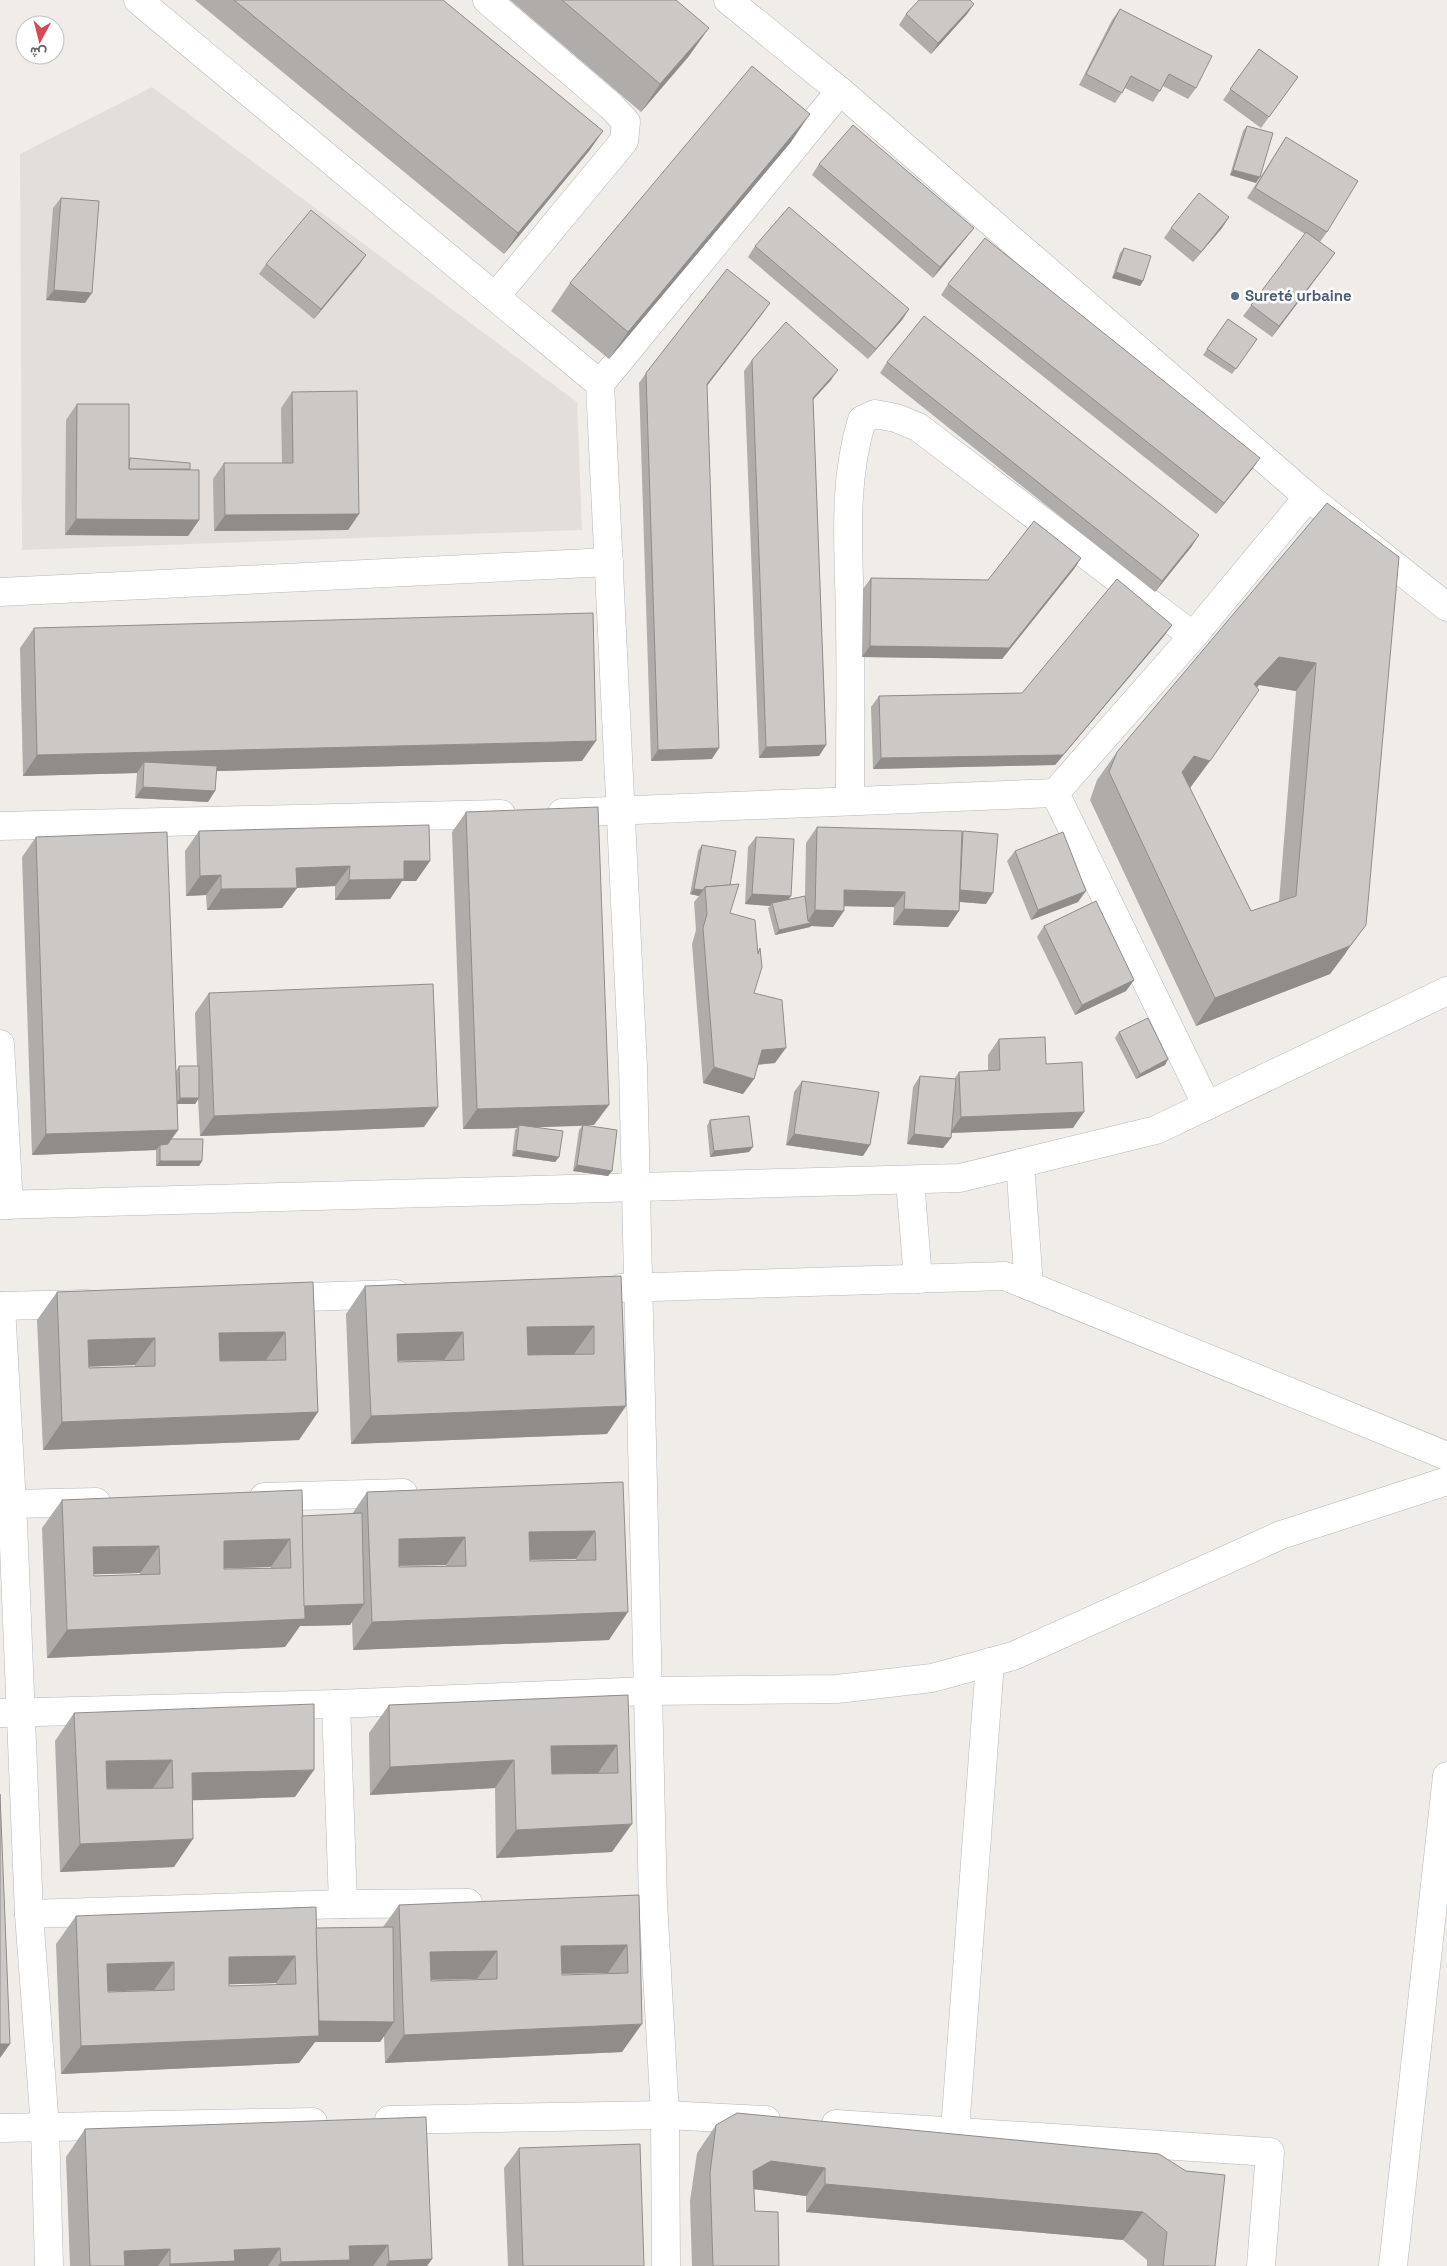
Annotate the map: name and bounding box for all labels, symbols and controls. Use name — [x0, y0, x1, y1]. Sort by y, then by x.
north arrow — [15, 15, 65, 65]
text: ش — [29, 43, 48, 63]
place label: Sureté urbaine — [1245, 286, 1352, 305]
marker: Sureté urbaine — [1229, 290, 1241, 302]

